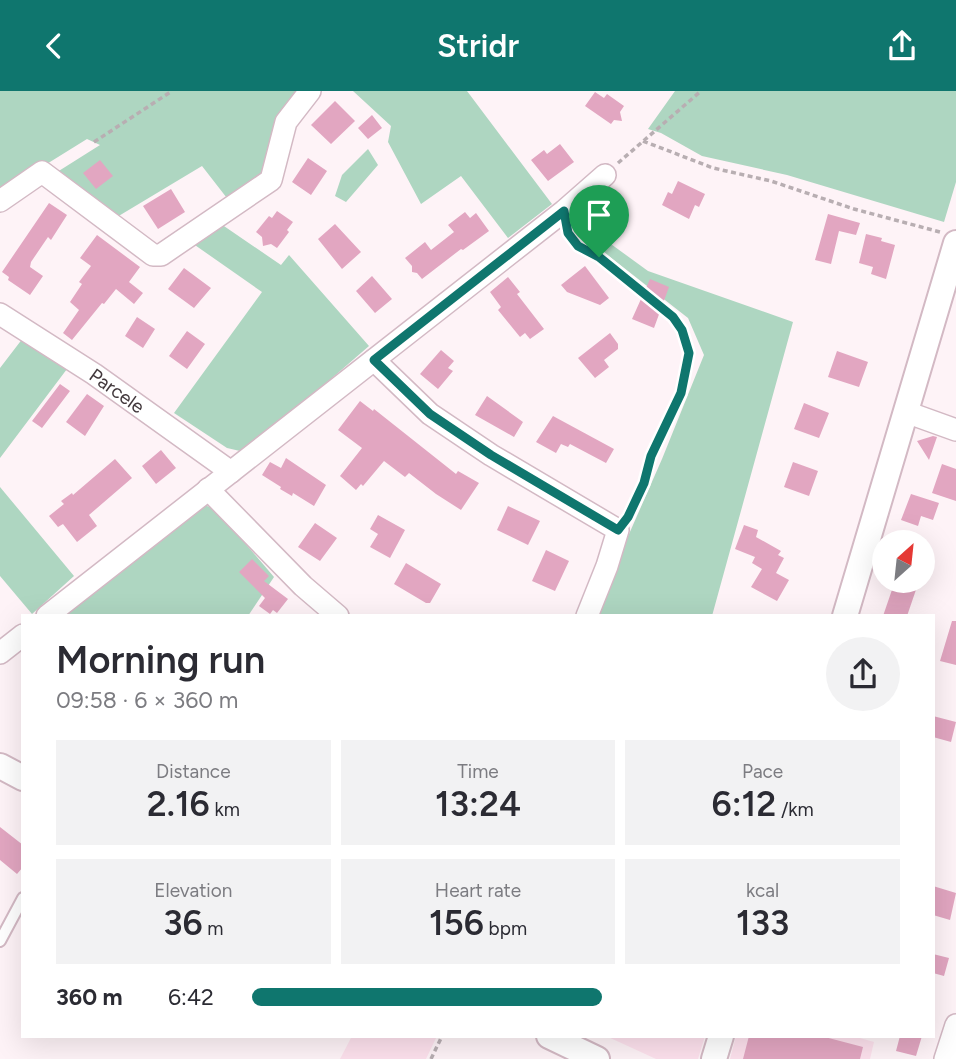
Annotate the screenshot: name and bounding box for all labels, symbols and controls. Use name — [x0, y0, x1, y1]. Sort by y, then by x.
icon: back — [35, 27, 73, 65]
text: Stridr — [437, 27, 519, 65]
icon: share — [883, 27, 921, 65]
pin — [569, 185, 629, 257]
icon: arrive — [580, 196, 618, 234]
street label: Parcele — [85, 364, 149, 418]
north arrow — [872, 530, 934, 593]
map controls — [872, 530, 935, 593]
text: Morning run — [56, 637, 265, 683]
button: share — [826, 637, 900, 711]
text: 09:58 · 6 × 360 m — [56, 686, 238, 714]
text: Distance — [156, 760, 231, 783]
text: Time — [457, 760, 499, 783]
text: Pace — [742, 760, 783, 783]
text: 2.16 — [147, 783, 210, 825]
text: 13:24 — [435, 783, 521, 825]
text: 6:12 — [712, 783, 776, 825]
text: km — [210, 798, 240, 821]
text: /km — [776, 798, 814, 821]
text: Elevation — [154, 879, 232, 902]
text: Heart rate — [435, 879, 521, 902]
text: kcal — [746, 879, 779, 902]
text: 36 — [163, 902, 203, 944]
text: 156 — [429, 902, 484, 944]
text: 133 — [736, 902, 789, 944]
text: m — [203, 917, 223, 940]
text: bpm — [484, 917, 527, 940]
text: 360 m — [56, 983, 123, 1011]
text: 6:42 — [168, 983, 214, 1011]

